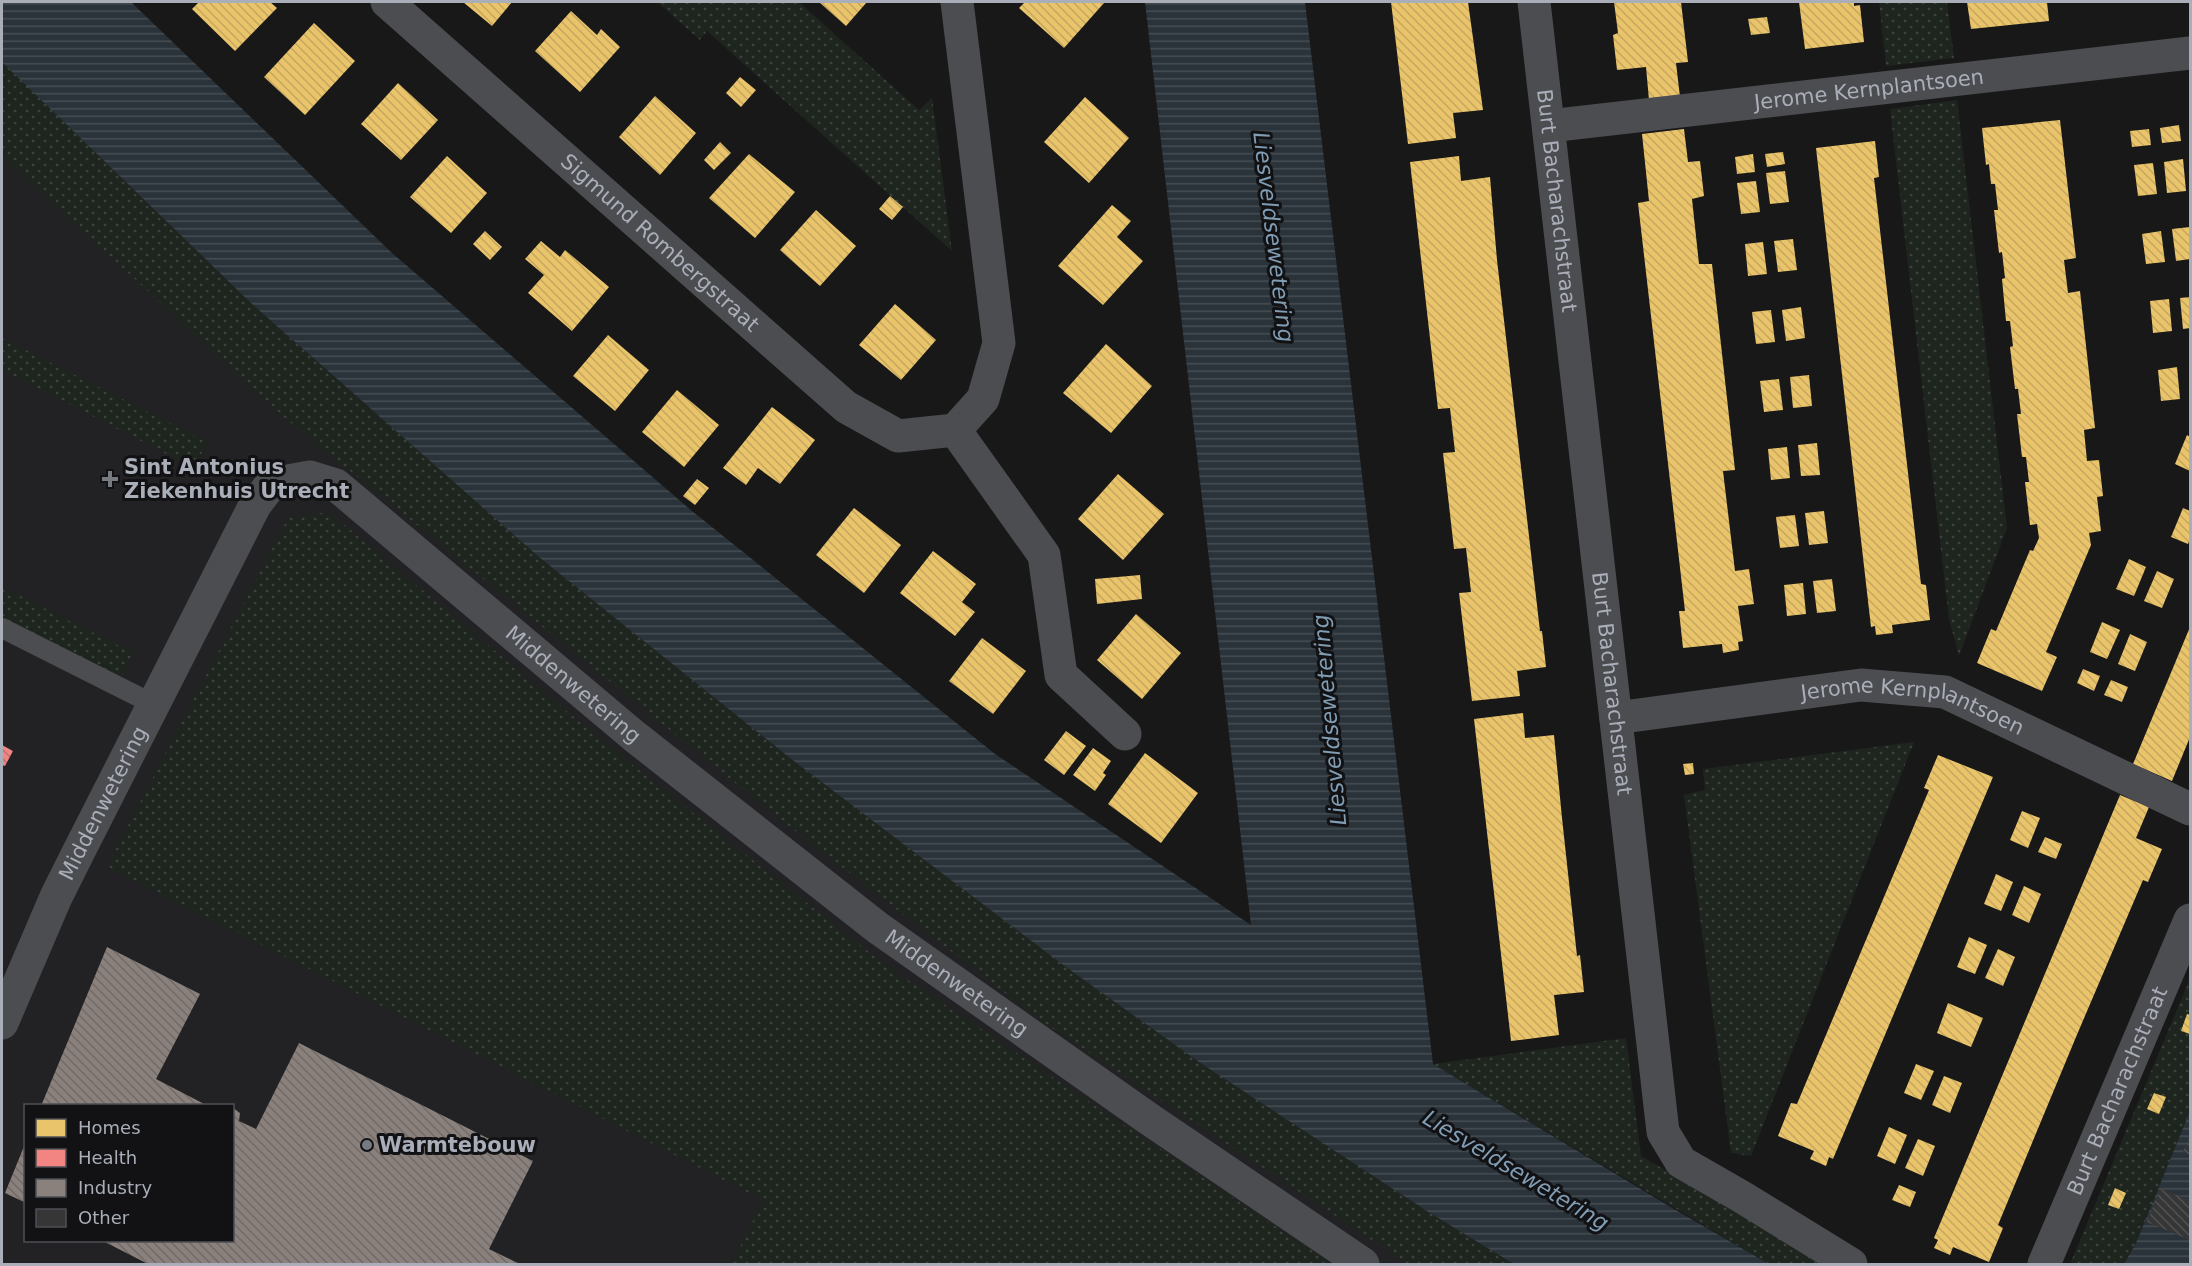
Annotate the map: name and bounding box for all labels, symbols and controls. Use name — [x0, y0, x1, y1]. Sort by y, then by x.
street label: Jerome Kernplantsoen — [1751, 65, 1985, 115]
street label: Burt Bacharachstraat — [1532, 88, 1581, 314]
water label: Liesveldsewetering — [1248, 130, 1299, 344]
street label: Sigmund Rombergstraat — [556, 149, 764, 337]
place label: Sint Antonius Ziekenhuis Utrecht — [124, 455, 349, 503]
marker: Sint Antonius Ziekenhuis Utrecht — [101, 470, 119, 488]
street label: Burt Bacharachstraat — [1587, 571, 1636, 796]
water label: Liesveldsewetering — [1308, 613, 1351, 827]
street label: Middenwetering — [501, 621, 646, 748]
street label: Jerome Kernplantsoen — [1797, 673, 2028, 740]
street label: Middenwetering — [54, 722, 152, 884]
street label: Middenwetering — [880, 925, 1033, 1042]
street label: Burt Bacharachstraat — [2063, 983, 2172, 1199]
legend — [24, 1104, 234, 1242]
water label: Liesveldsewetering — [1419, 1105, 1613, 1236]
text: Homes — [78, 1117, 141, 1138]
place label: Warmtebouw — [379, 1133, 536, 1157]
marker: Warmtebouw — [360, 1138, 374, 1152]
text: Health — [78, 1147, 137, 1168]
text: Industry — [78, 1177, 152, 1198]
text: Other — [78, 1207, 130, 1228]

